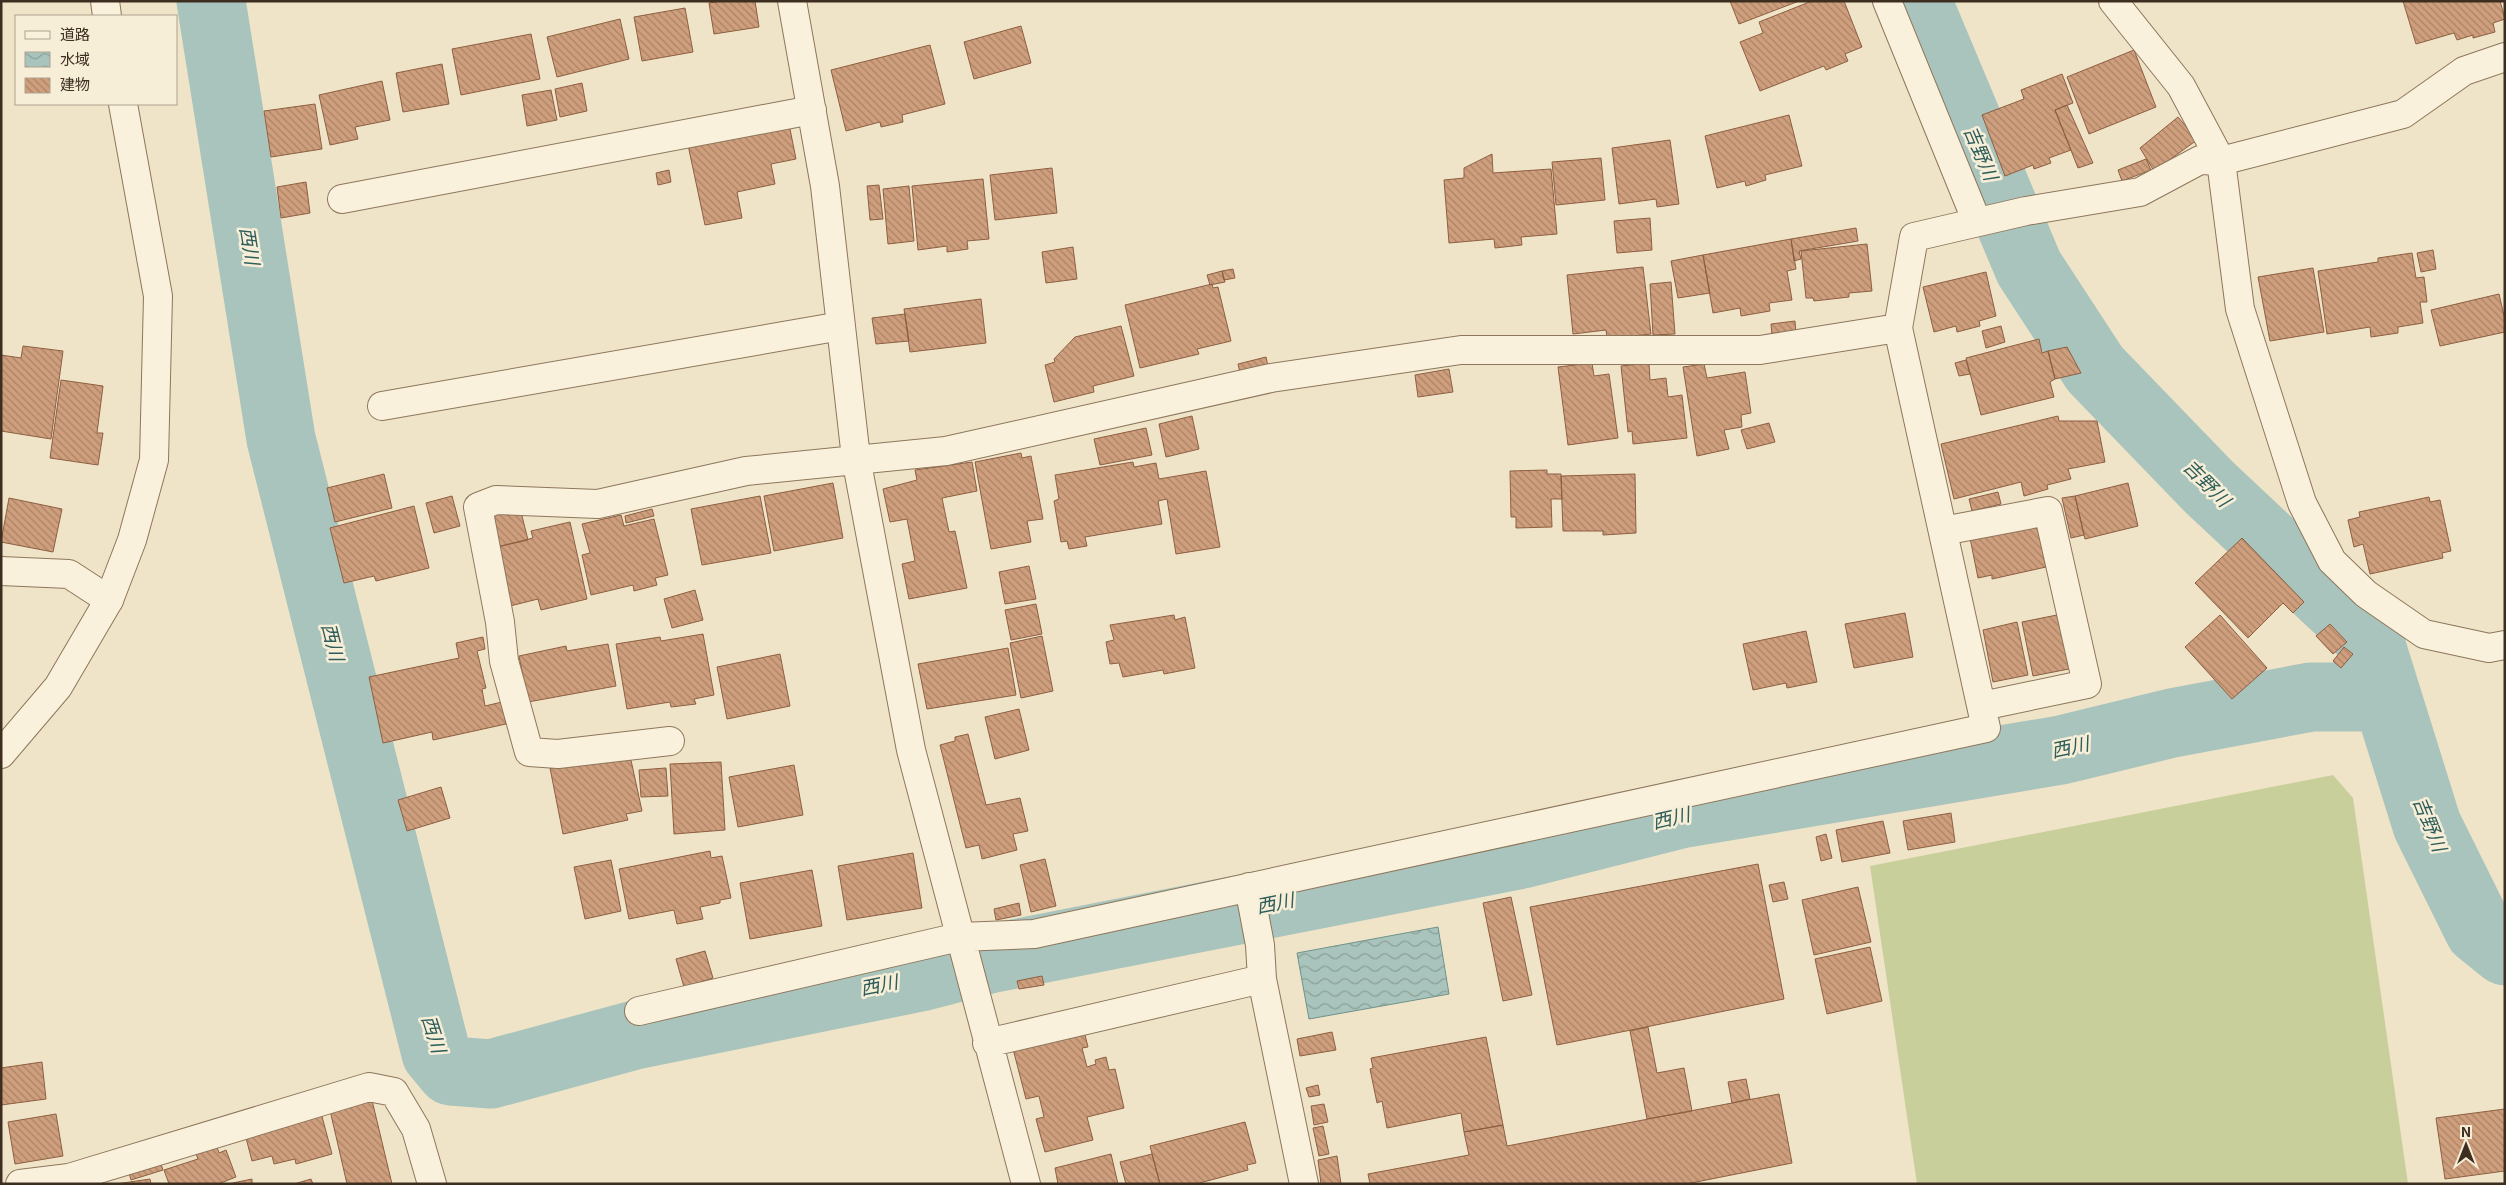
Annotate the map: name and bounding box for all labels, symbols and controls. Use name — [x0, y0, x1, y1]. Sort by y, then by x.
legend — [15, 15, 178, 105]
text: 道路 — [60, 23, 90, 44]
text: 水域 — [60, 48, 90, 69]
text: 建物 — [60, 73, 90, 94]
water label: 吉野川 — [1959, 121, 2007, 186]
water label: 西川 — [235, 225, 268, 269]
water label: 吉野川 — [2178, 452, 2239, 513]
water label: 西川 — [317, 620, 353, 665]
water label: 西川 — [2048, 728, 2093, 763]
water label: 吉野川 — [2408, 792, 2455, 857]
water label: 西川 — [1649, 799, 1694, 834]
water label: 西川 — [1253, 884, 1298, 918]
water label: 西川 — [857, 966, 902, 1000]
water label: 西川 — [417, 1011, 455, 1058]
north arrow — [2441, 1120, 2491, 1170]
text: N — [2461, 1121, 2471, 1141]

